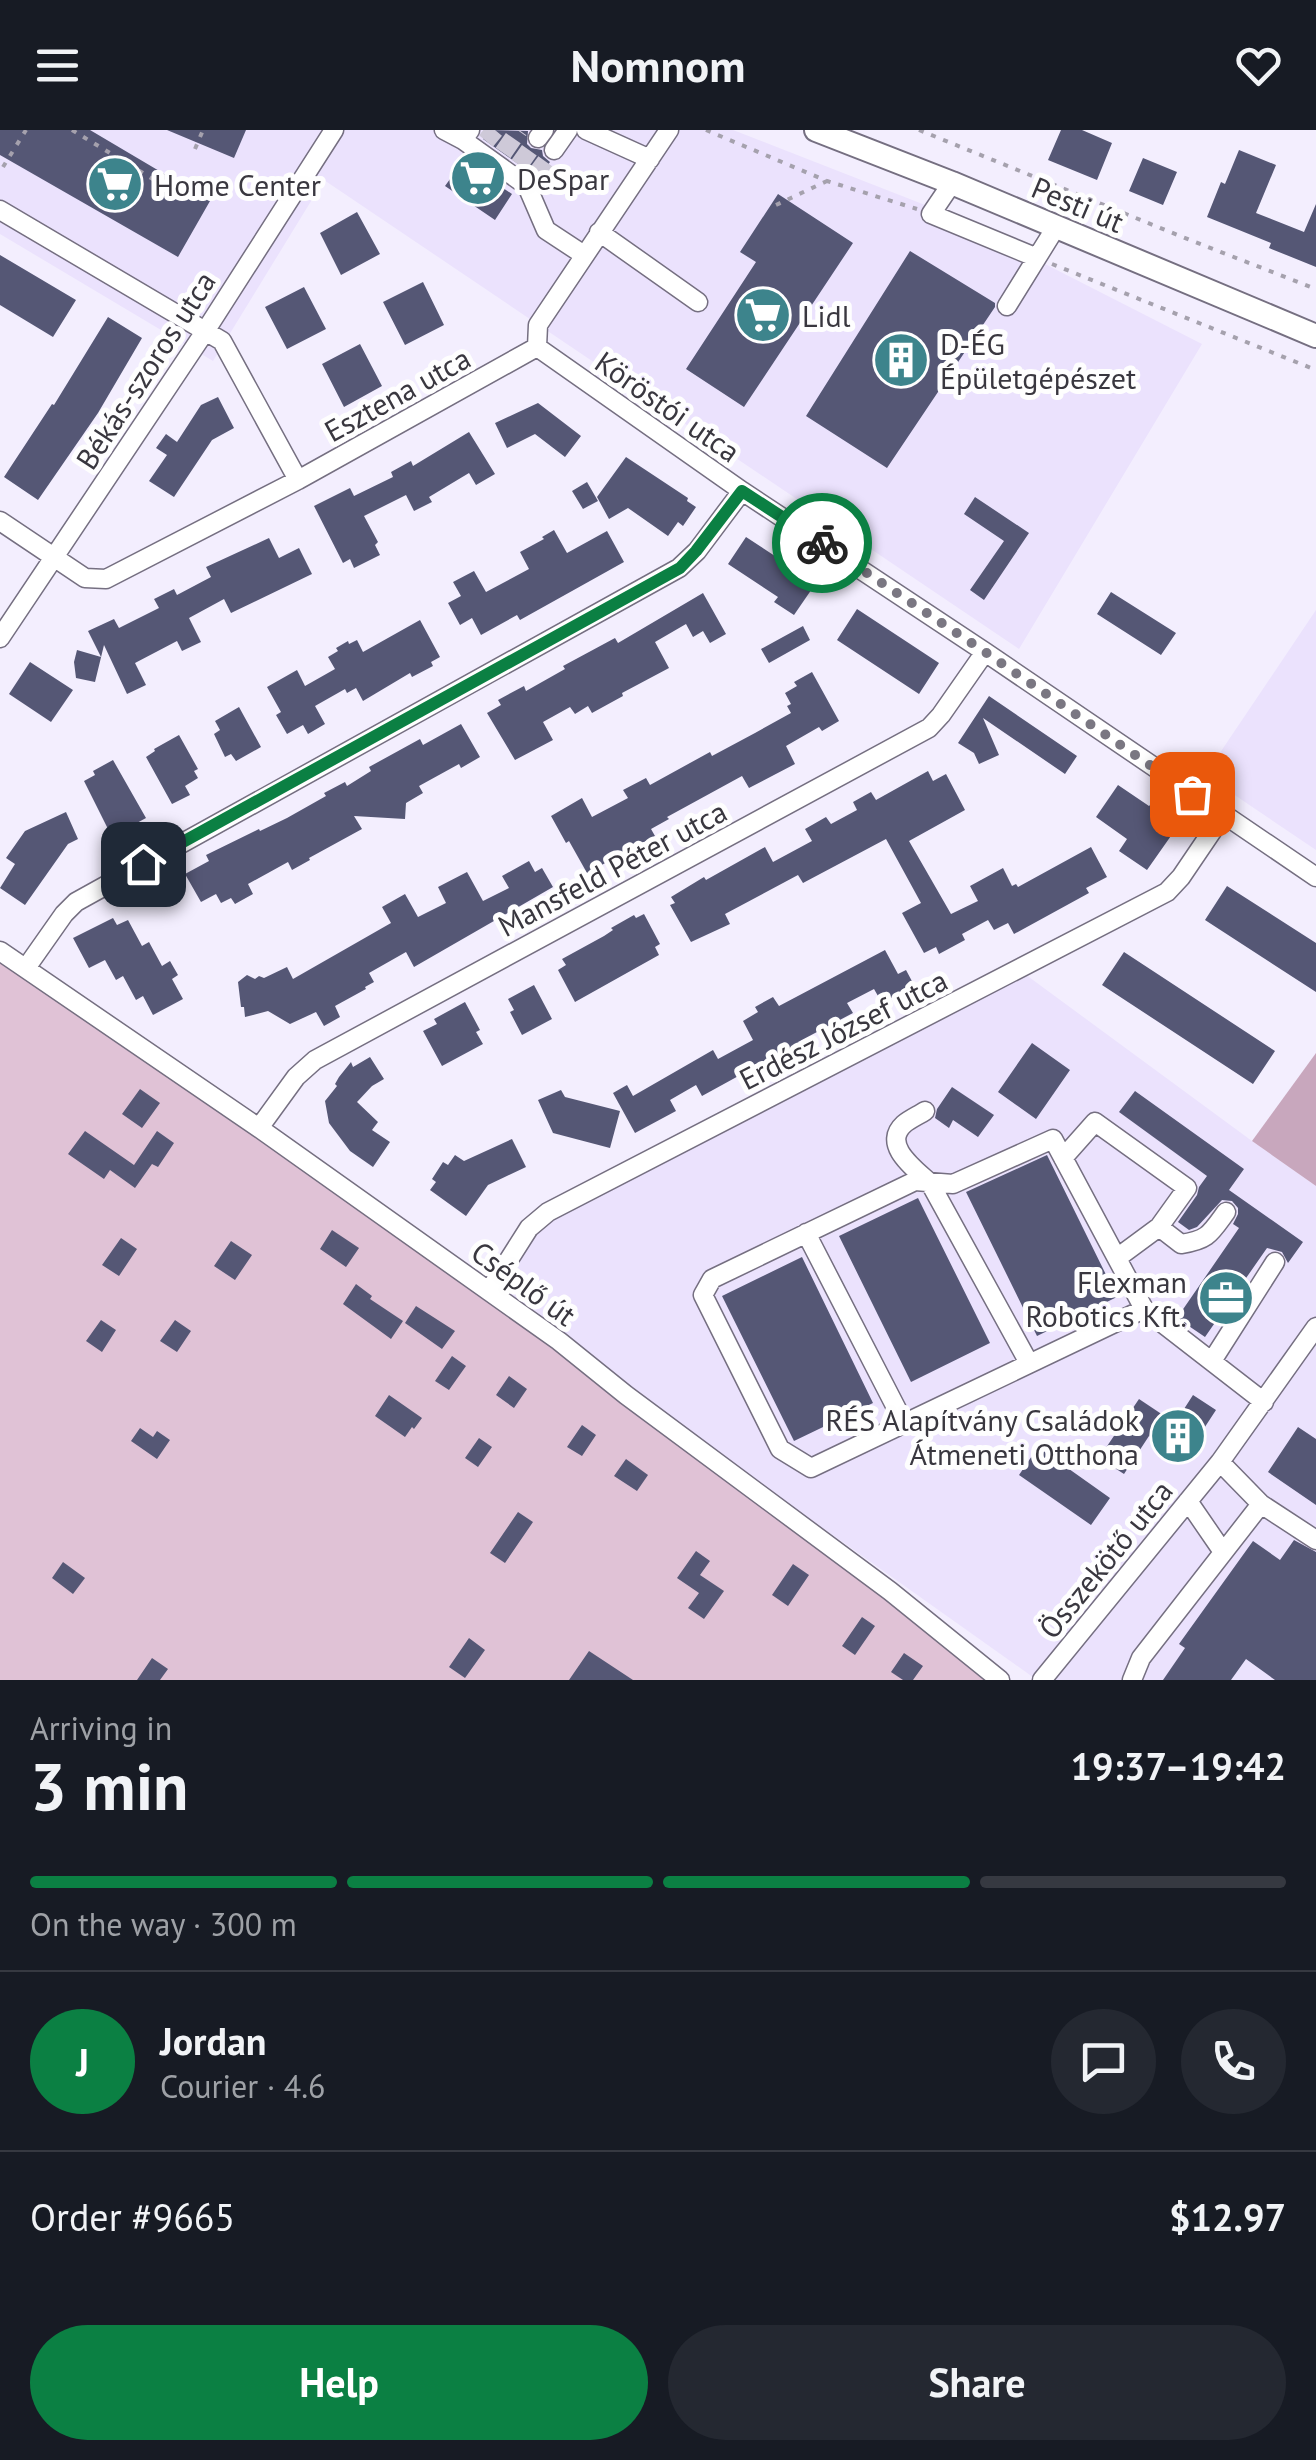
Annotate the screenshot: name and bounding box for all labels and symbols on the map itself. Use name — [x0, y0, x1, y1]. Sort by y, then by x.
supermarket icon: DeSpar — [448, 148, 508, 208]
supermarket icon: Home Center — [85, 154, 145, 214]
place label: DeSpar — [517, 159, 609, 198]
place label: Home Center — [154, 165, 321, 204]
street label: Pesti út — [1026, 167, 1130, 241]
street label: Békás-szoros utca — [66, 264, 224, 476]
supermarket icon: Lidl — [733, 285, 793, 345]
place label: Lidl — [802, 296, 851, 335]
place label: D-ÉG Épületgépészet — [940, 324, 1136, 397]
building icon: D-ÉG Épületgépészet — [871, 330, 931, 390]
street label: Esztena utca — [317, 338, 477, 450]
street label: Köröstói utca — [588, 342, 748, 470]
courier — [772, 493, 872, 593]
pin — [1150, 752, 1235, 837]
street label: Mansfeld Péter utca — [491, 791, 733, 945]
pin — [101, 822, 186, 907]
street label: Erdész József utca — [732, 960, 954, 1098]
street label: Cséplő út — [464, 1232, 584, 1334]
place label: Flexman Robotics Kft. — [1025, 1262, 1187, 1335]
office icon: Flexman Robotics Kft. — [1196, 1268, 1256, 1328]
place label: RÉS Alapítvány Családok Átmeneti Otthona — [825, 1400, 1140, 1473]
building icon: RÉS Alapítvány Családok Átmeneti Otthona — [1148, 1406, 1208, 1466]
street label: Összekötő utca — [1029, 1472, 1181, 1646]

